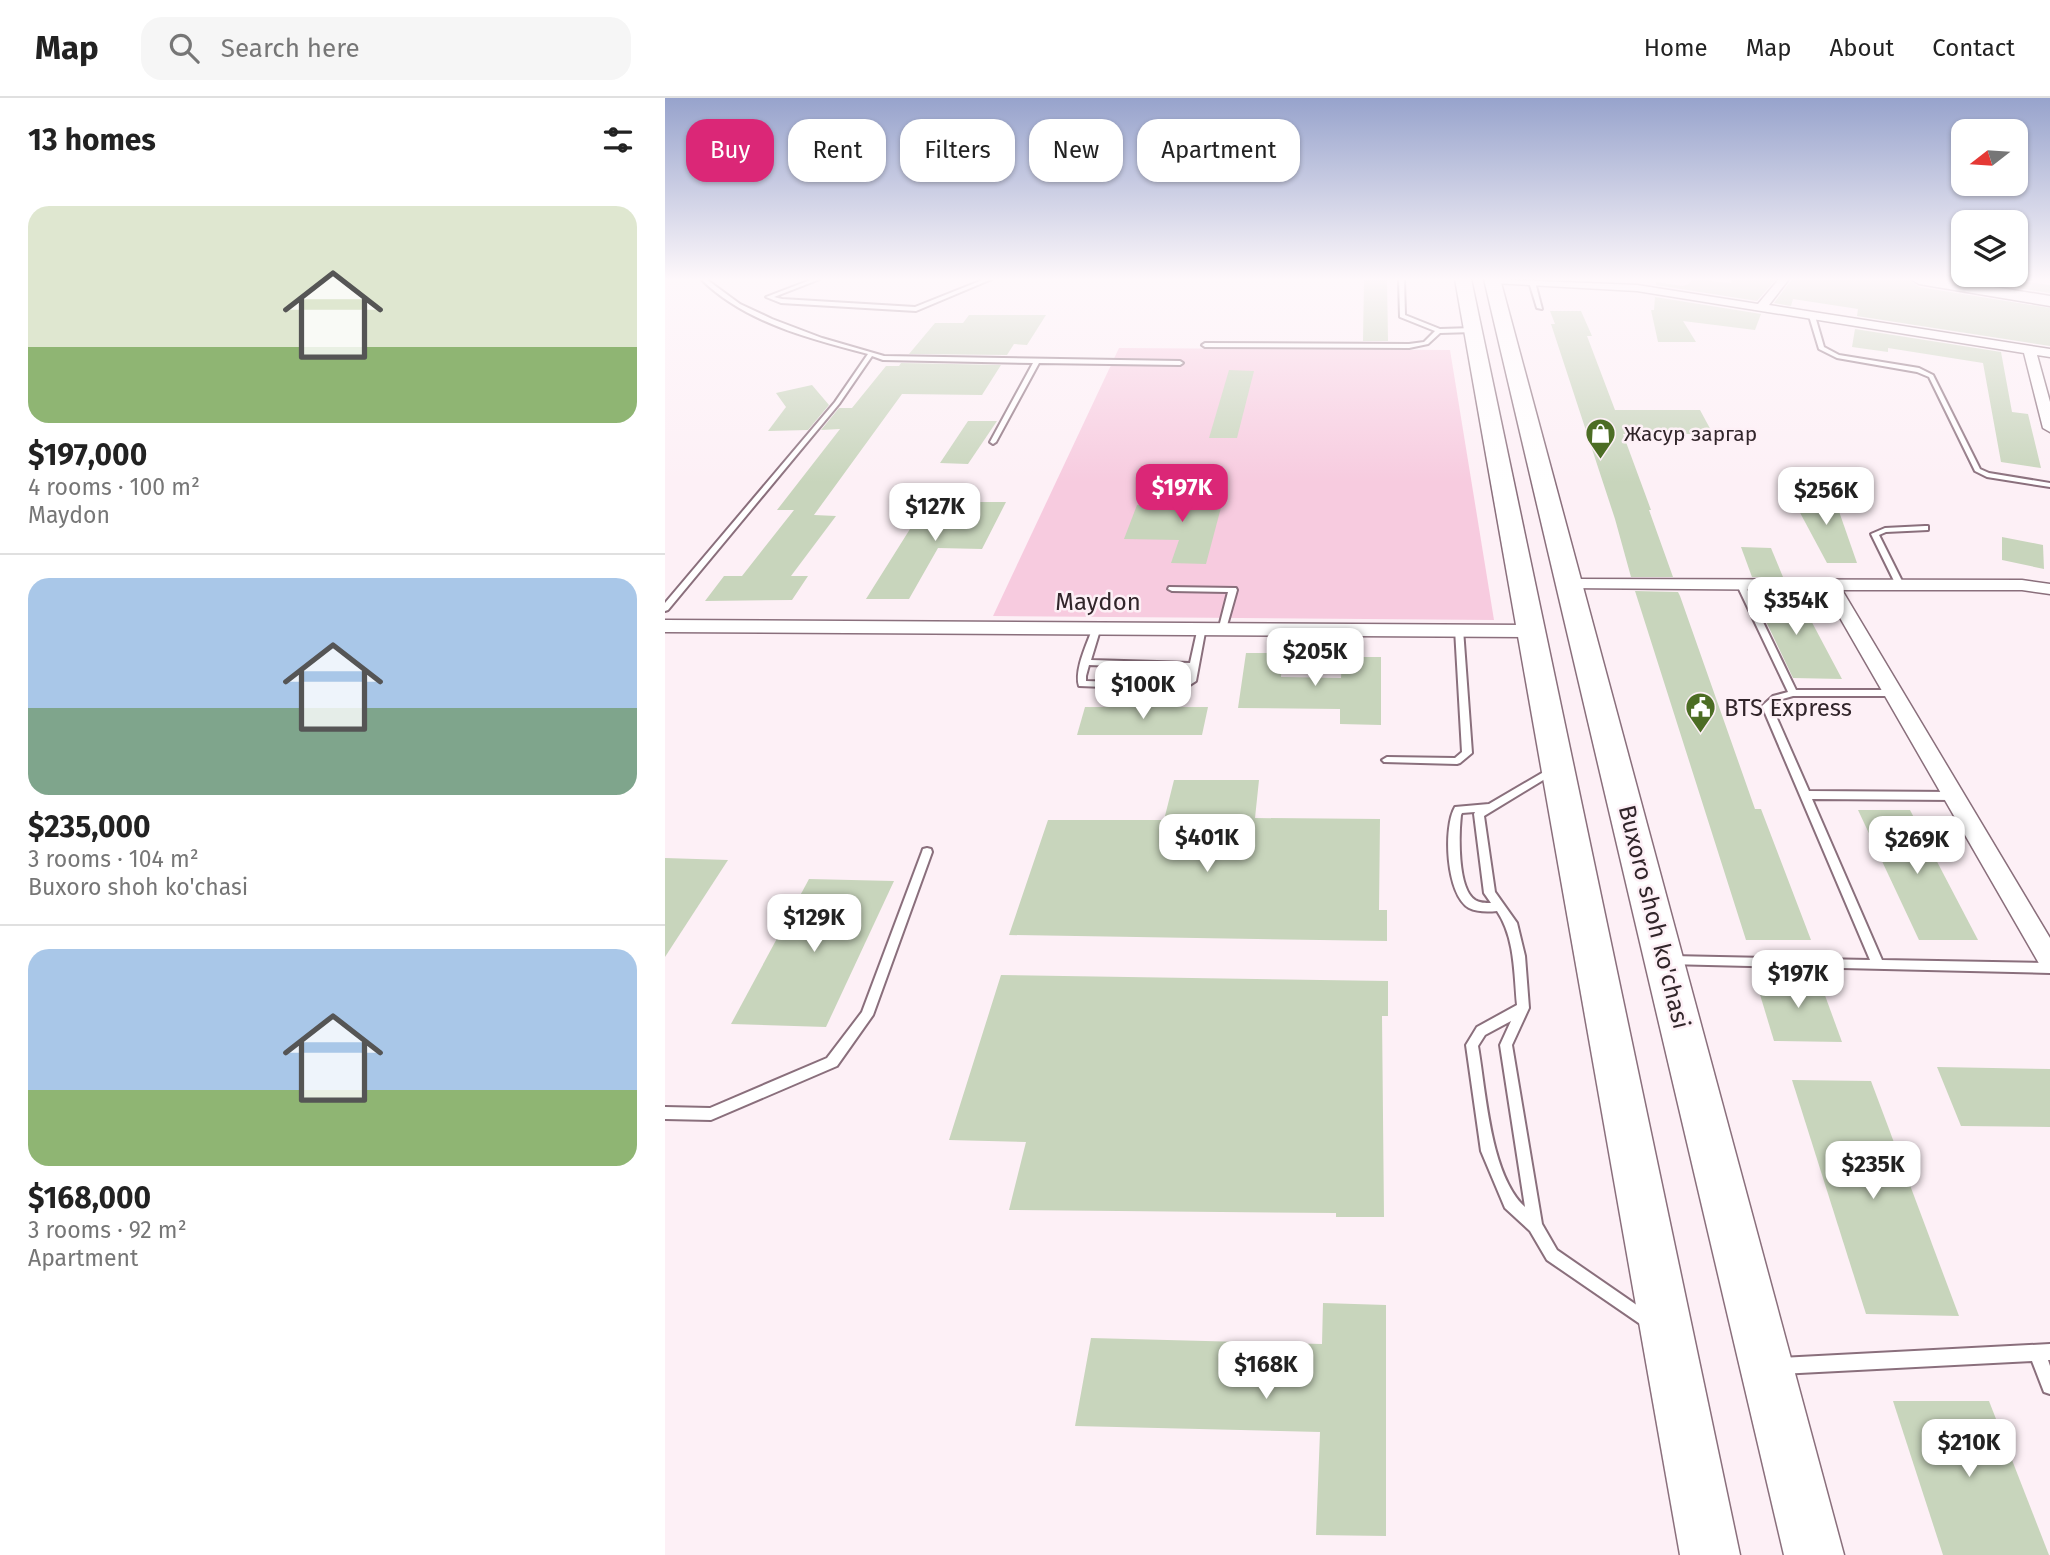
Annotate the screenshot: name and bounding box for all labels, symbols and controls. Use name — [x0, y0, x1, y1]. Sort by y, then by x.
search box — [141, 17, 631, 80]
text: Map — [35, 28, 99, 68]
icon: search — [165, 29, 203, 67]
text: Search here — [221, 33, 360, 64]
text: Home — [1644, 34, 1708, 62]
text: Map — [1746, 34, 1792, 62]
text: About — [1830, 34, 1894, 62]
text: Contact — [1932, 34, 2015, 62]
chip: Buy — [686, 119, 774, 182]
chip: Rent — [788, 119, 886, 182]
chip: Filters — [900, 119, 1015, 182]
chip: New — [1029, 119, 1123, 182]
chip: Apartment — [1137, 119, 1300, 182]
north arrow — [1951, 119, 2028, 196]
map controls — [1951, 119, 2028, 287]
icon: filters — [599, 121, 637, 159]
text: 13 homes — [28, 122, 156, 158]
button: layers — [1951, 210, 2028, 287]
icon: home — [270, 252, 396, 378]
shop icon: Жасур заргар — [1584, 417, 1618, 461]
place label: Жасур заргар — [1624, 421, 1757, 447]
text: $197,000 — [28, 437, 147, 473]
pin: $197K — [1133, 464, 1231, 524]
pin: $256K — [1777, 468, 1875, 527]
text: 4 rooms · 100 m² — [28, 473, 200, 501]
text: $197K — [1152, 473, 1212, 501]
text: $256K — [1794, 476, 1858, 504]
pin: $127K — [886, 484, 984, 543]
text: $127K — [905, 492, 965, 520]
text: Maydon — [28, 501, 110, 529]
pin: $354K — [1747, 578, 1845, 637]
text: $354K — [1764, 586, 1828, 614]
street label: Maydon — [1055, 588, 1141, 616]
icon: home — [270, 624, 396, 750]
pin: $205K — [1266, 628, 1364, 688]
text: $205K — [1283, 637, 1347, 665]
pin: $100K — [1094, 662, 1192, 721]
text: $100K — [1111, 670, 1175, 698]
public building icon: BTS Express — [1684, 691, 1718, 735]
place label: BTS Express — [1724, 694, 1852, 722]
street label: Buxoro shoh ko'chasi — [1613, 802, 1695, 1032]
text: $235,000 — [28, 809, 151, 845]
pin: $401K — [1158, 814, 1256, 874]
pin: $269K — [1868, 816, 1966, 876]
text: $401K — [1175, 823, 1239, 851]
text: $269K — [1885, 825, 1949, 853]
text: 3 rooms · 104 m² — [28, 845, 199, 873]
text: Buxoro shoh ko'chasi — [28, 873, 248, 901]
pin: $129K — [765, 894, 863, 954]
text: $129K — [783, 903, 845, 931]
pin: $197K — [1749, 950, 1847, 1010]
text: $197K — [1768, 959, 1828, 987]
icon: home — [270, 995, 396, 1121]
pin: $235K — [1824, 1142, 1922, 1201]
text: $235K — [1841, 1150, 1905, 1178]
text: $168,000 — [28, 1180, 151, 1216]
text: 3 rooms · 92 m² — [28, 1216, 187, 1244]
text: Apartment — [28, 1244, 138, 1272]
pin: $168K — [1217, 1342, 1315, 1401]
text: $168K — [1234, 1350, 1298, 1378]
pin: $210K — [1920, 1420, 2018, 1479]
text: $210K — [1938, 1428, 2000, 1456]

